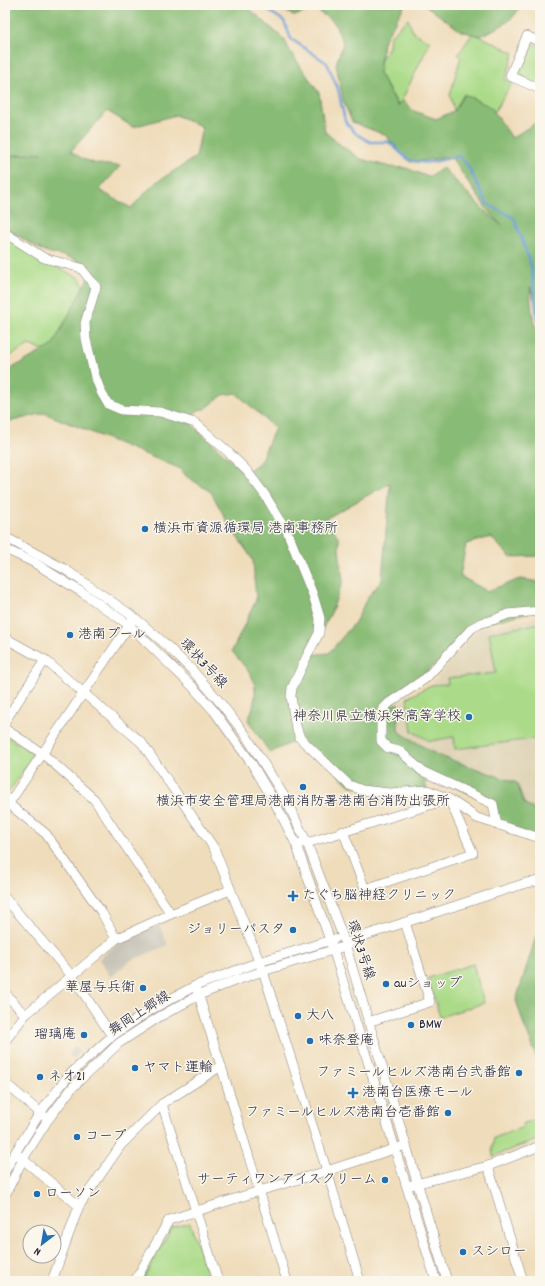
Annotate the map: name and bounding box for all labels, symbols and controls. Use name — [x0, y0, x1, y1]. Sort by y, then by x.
place label: 横浜市資源循環局 港南事務所 — [153, 519, 338, 539]
marker: 横浜市資源循環局 港南事務所 — [140, 524, 150, 534]
place label: 港南プール — [78, 625, 146, 645]
marker: 港南プール — [65, 630, 75, 640]
street label: 環状3号線 — [174, 634, 232, 694]
place label: 神奈川県立横浜栄高等学校 — [293, 707, 461, 727]
marker: 神奈川県立横浜栄高等学校 — [464, 712, 474, 722]
marker: 横浜市安全管理局港南消防署港南台消防出張所 — [298, 782, 308, 792]
place label: 横浜市安全管理局港南消防署港南台消防出張所 — [156, 792, 450, 812]
place label: たぐち脳神経クリニック — [302, 886, 456, 906]
marker: たぐち脳神経クリニック — [287, 890, 299, 902]
street label: 環状3号線 — [341, 917, 379, 983]
place label: ジョリーパスタ — [187, 920, 285, 940]
marker: ジョリーパスタ — [288, 925, 298, 935]
place label: auショップ — [394, 974, 462, 994]
place label: 華屋与兵衛 — [65, 978, 135, 998]
marker: auショップ — [381, 979, 391, 989]
marker: 華屋与兵衛 — [138, 983, 148, 993]
street label: 舞岡上郷線 — [105, 987, 175, 1041]
place label: 大八 — [306, 1006, 334, 1026]
marker: 大八 — [293, 1011, 303, 1021]
place label: BMW — [419, 1015, 443, 1035]
marker: BMW — [406, 1020, 416, 1030]
place label: 瑠璃庵 — [34, 1025, 76, 1045]
marker: 瑠璃庵 — [79, 1030, 89, 1040]
place label: 味奈登庵 — [318, 1031, 374, 1051]
marker: 味奈登庵 — [305, 1036, 315, 1046]
place label: ヤマト運輸 — [143, 1058, 213, 1078]
marker: ヤマト運輸 — [130, 1063, 140, 1073]
place label: ファミールヒルズ港南台弐番館 — [316, 1063, 511, 1083]
place label: ネオ21 — [48, 1067, 85, 1087]
marker: ファミールヒルズ港南台弐番館 — [514, 1068, 524, 1078]
marker: ネオ21 — [35, 1072, 45, 1082]
place label: 港南台医療モール — [362, 1083, 473, 1103]
marker: 港南台医療モール — [347, 1087, 359, 1099]
place label: ファミールヒルズ港南台壱番館 — [245, 1103, 440, 1123]
marker: ファミールヒルズ港南台壱番館 — [443, 1108, 453, 1118]
place label: コープ — [85, 1127, 126, 1147]
marker: コープ — [72, 1132, 82, 1142]
place label: サーティワンアイスクリーム — [197, 1170, 377, 1190]
marker: サーティワンアイスクリーム — [380, 1175, 390, 1185]
place label: ローソン — [45, 1184, 101, 1204]
marker: ローソン — [32, 1189, 42, 1199]
north arrow — [22, 1224, 62, 1264]
text: N — [31, 1242, 44, 1259]
place label: スシロー — [471, 1242, 527, 1262]
marker: スシロー — [458, 1247, 468, 1257]

